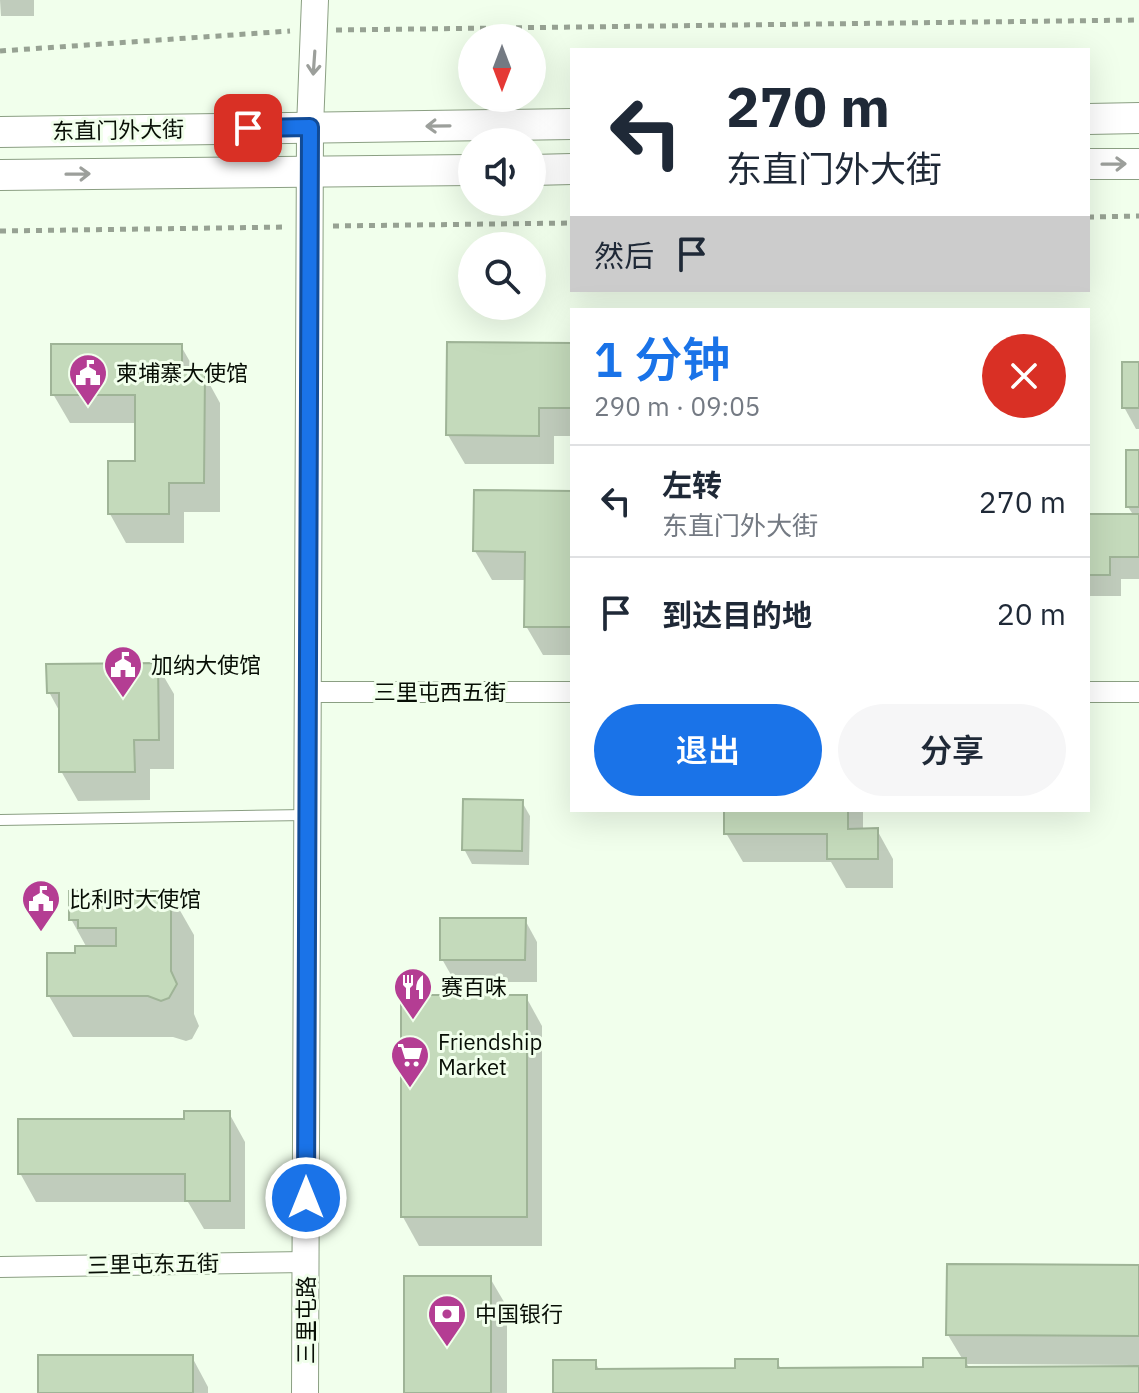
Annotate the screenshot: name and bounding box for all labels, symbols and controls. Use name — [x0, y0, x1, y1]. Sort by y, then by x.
north arrow — [458, 24, 546, 112]
map controls — [458, 24, 546, 320]
one-way arrow — [306, 50, 321, 76]
text: 270 m — [726, 70, 890, 142]
icon: left — [594, 80, 698, 184]
pin — [214, 94, 282, 162]
icon: arrive — [226, 106, 270, 150]
street label: 东直门外大街 — [52, 114, 184, 145]
one-way arrow — [425, 118, 452, 133]
button: sound — [458, 128, 546, 216]
text: 东直门外大街 — [726, 145, 942, 192]
one-way arrow — [1100, 156, 1126, 172]
one-way arrow — [64, 166, 91, 182]
button: search — [458, 232, 546, 320]
icon: arrive — [670, 232, 714, 276]
text: 然后 — [594, 236, 654, 275]
text: 1 分钟 — [594, 328, 730, 390]
button: close — [982, 334, 1066, 418]
public building icon: 柬埔寨大使馆 — [67, 352, 109, 407]
place label: 柬埔寨大使馆 — [116, 358, 248, 387]
text: 290 m · 09:05 — [594, 389, 760, 423]
text: 左转 — [662, 465, 722, 504]
icon: left — [594, 479, 638, 523]
text: 270 m — [979, 482, 1066, 521]
text: 东直门外大街 — [662, 508, 818, 542]
icon: arrive — [594, 591, 638, 635]
text: 20 m — [997, 594, 1066, 633]
text: 到达目的地 — [662, 595, 812, 634]
public building icon: 加纳大使馆 — [102, 644, 144, 699]
place label: 加纳大使馆 — [151, 650, 261, 679]
street label: 三里屯西五街 — [374, 677, 506, 706]
button: 退出 — [594, 704, 822, 796]
button: 分享 — [838, 704, 1066, 796]
public building icon: 比利时大使馆 — [20, 878, 62, 933]
place label: 比利时大使馆 — [69, 884, 201, 913]
restaurant icon: 赛百味 — [392, 966, 434, 1021]
place label: 赛百味 — [441, 972, 507, 1001]
place label: Friendship Market — [438, 1027, 542, 1081]
supermarket icon: Friendship Market — [389, 1034, 431, 1089]
position arrow — [264, 1156, 348, 1240]
street label: 三里屯东五街 — [87, 1248, 219, 1279]
street label: 三里屯路 — [291, 1276, 320, 1364]
bank icon: 中国银行 — [426, 1293, 468, 1348]
place label: 中国银行 — [475, 1299, 563, 1328]

